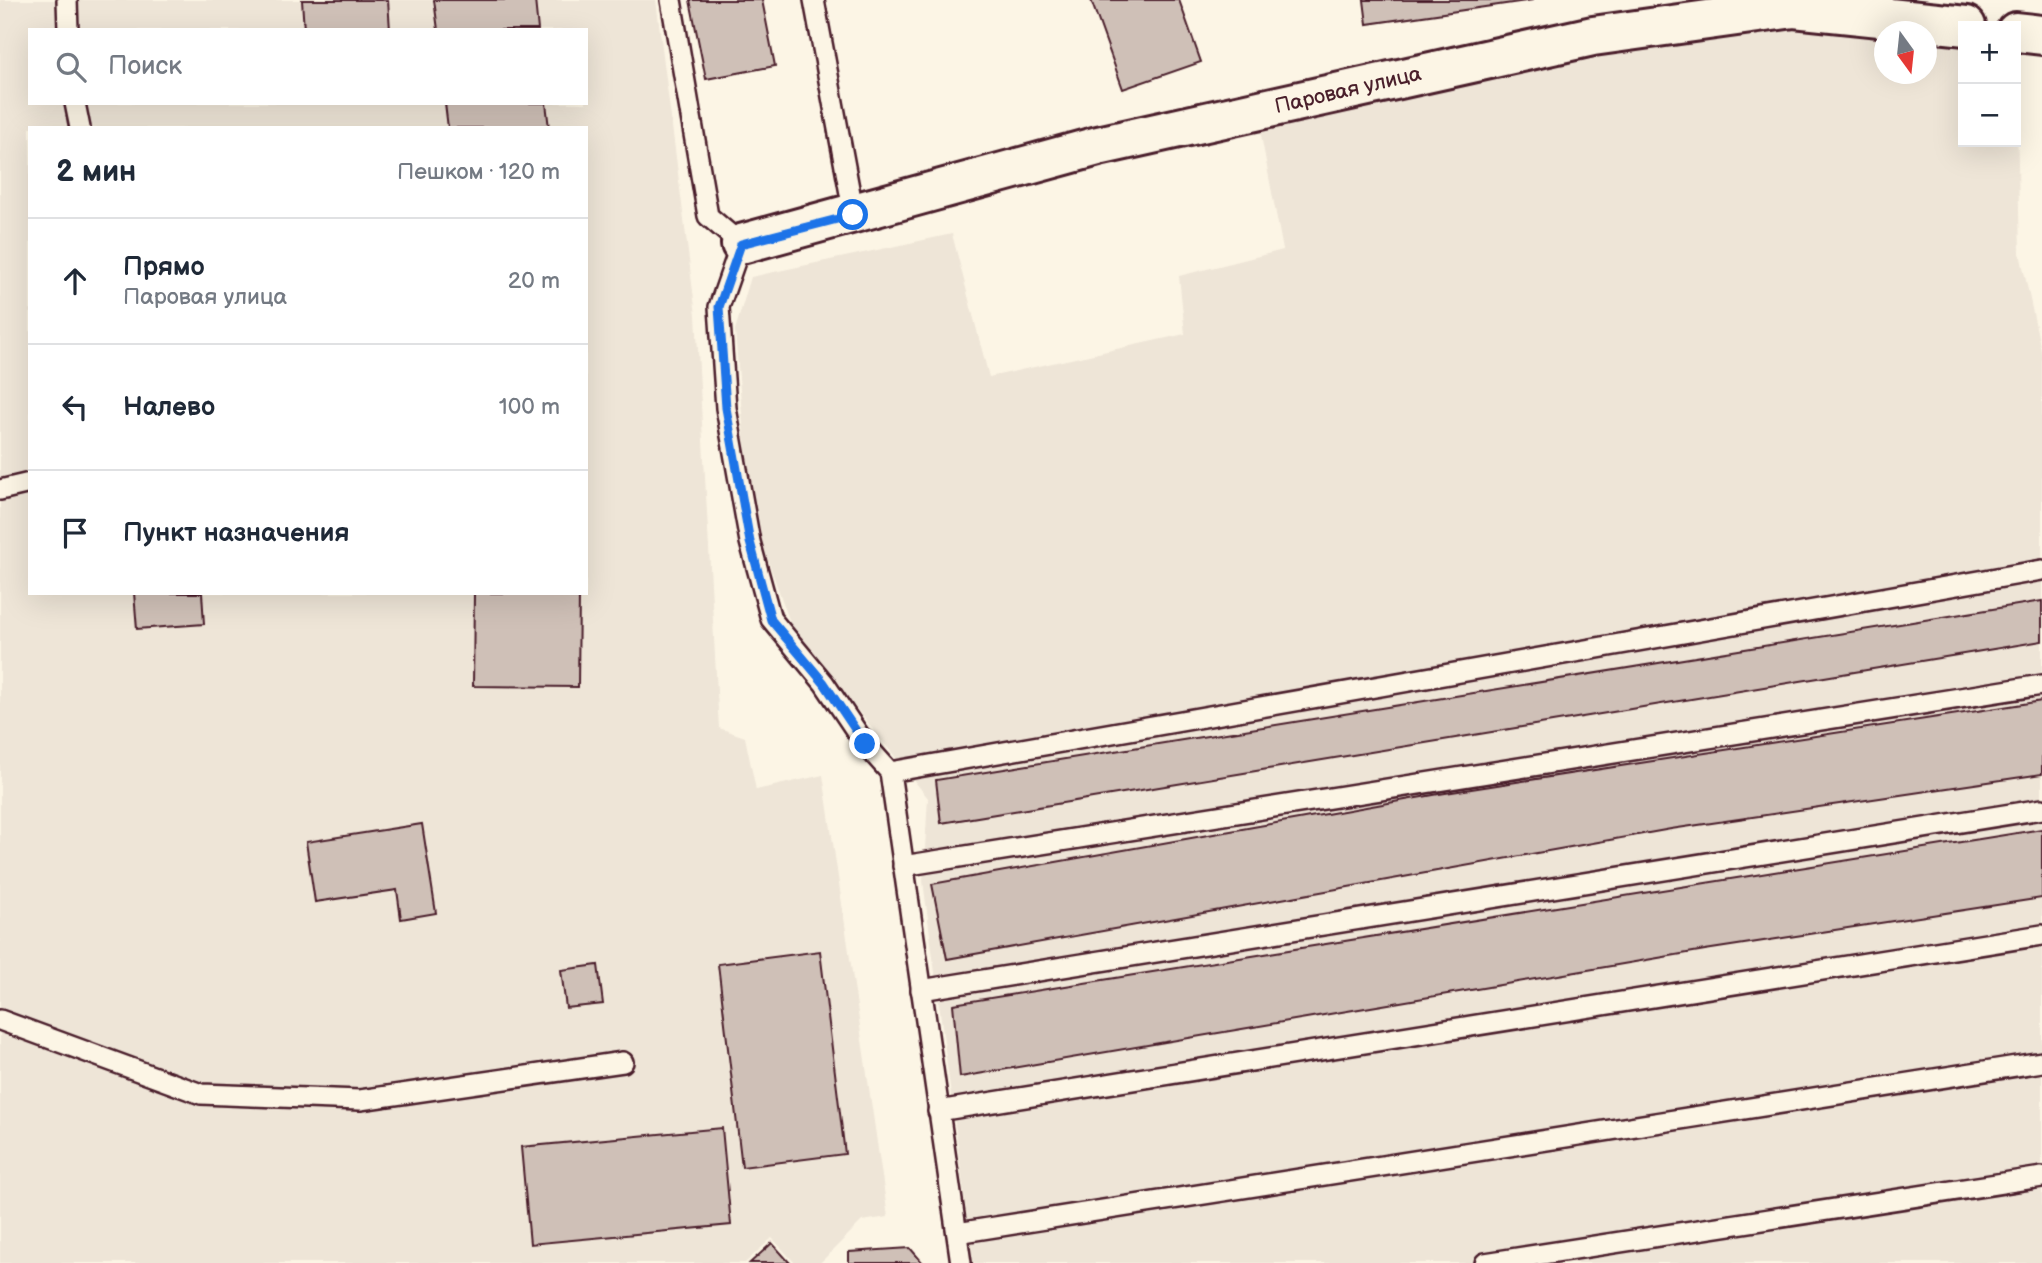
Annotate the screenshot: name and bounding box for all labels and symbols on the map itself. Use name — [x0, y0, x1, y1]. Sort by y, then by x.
north arrow — [1874, 21, 1937, 84]
street label: Паровая улица — [1272, 61, 1424, 119]
route start — [837, 199, 868, 230]
route end — [849, 728, 880, 759]

